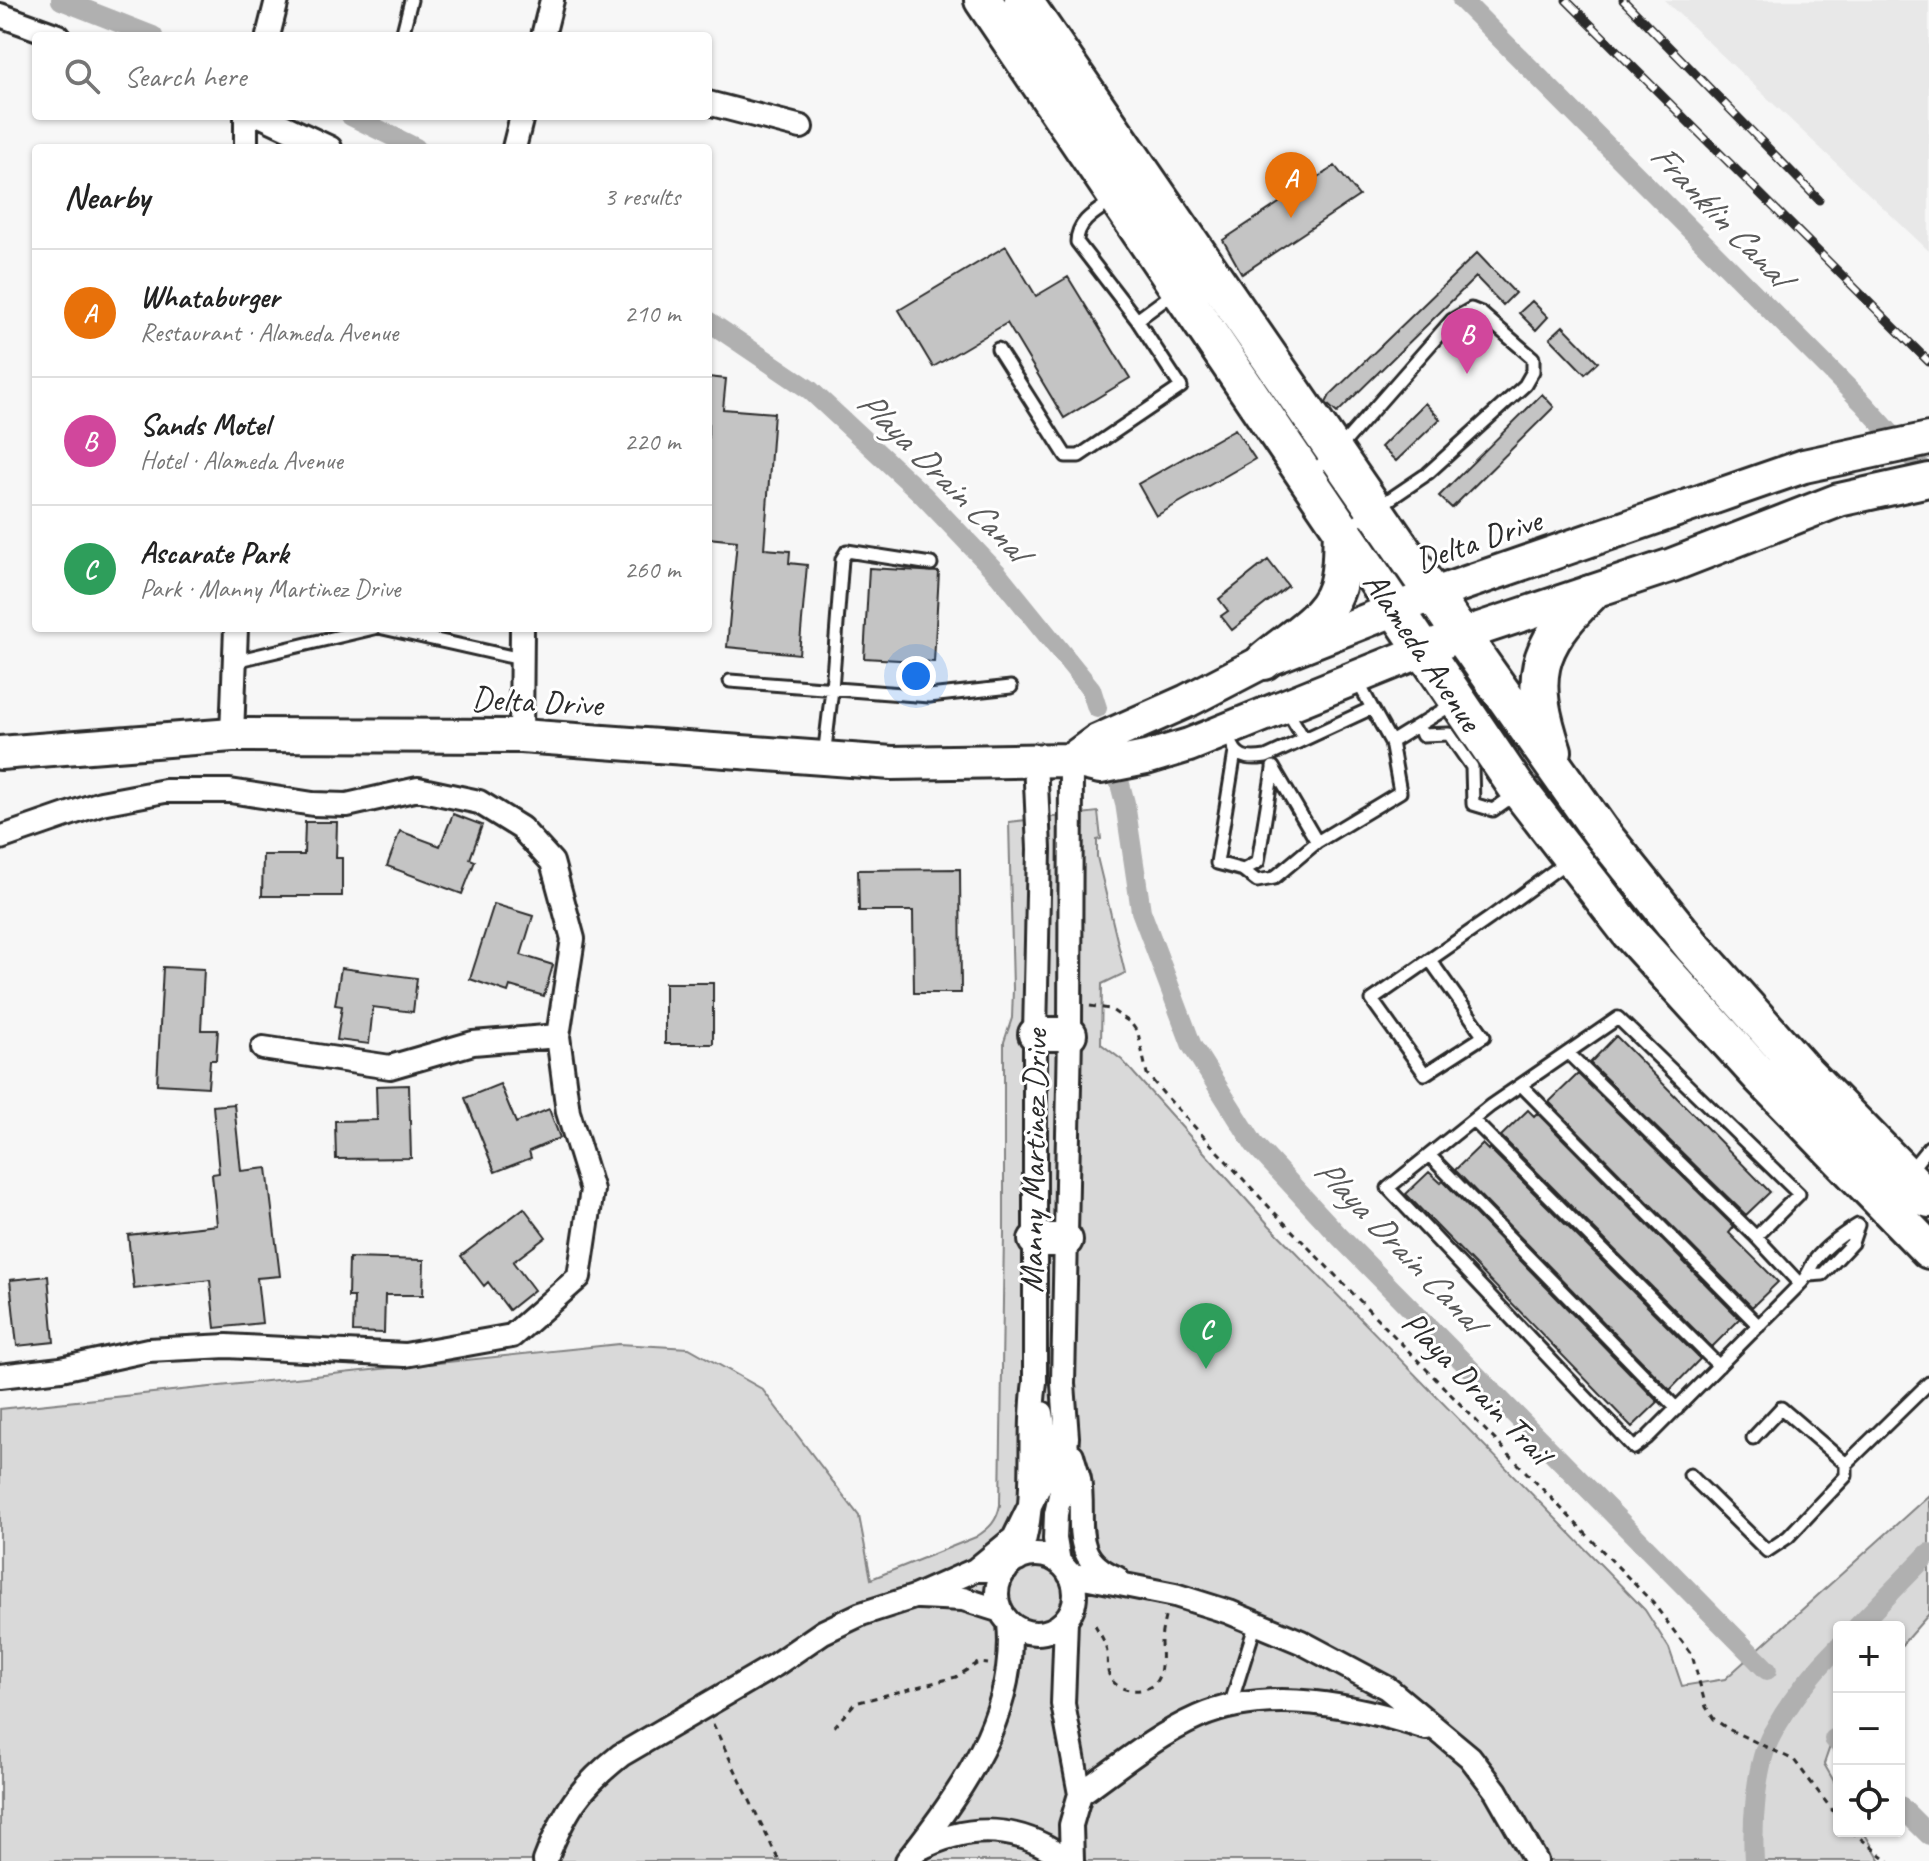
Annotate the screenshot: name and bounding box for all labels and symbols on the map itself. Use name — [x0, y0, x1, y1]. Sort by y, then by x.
water label: Franklin Canal — [1640, 133, 1808, 304]
pin: A — [1265, 152, 1317, 218]
pin: B — [1441, 308, 1493, 374]
water label: Playa Drain Canal — [848, 380, 1046, 578]
street label: Delta Drive — [1409, 497, 1550, 582]
street label: Alameda Avenue — [1354, 563, 1493, 741]
your location — [896, 656, 936, 696]
street label: Delta Drive — [471, 676, 606, 726]
street label: Manny Martinez Drive — [1009, 1027, 1057, 1293]
water label: Playa Drain Canal — [1305, 1148, 1501, 1348]
street label: Playa Drain Trail — [1393, 1301, 1565, 1477]
pin: C — [1180, 1303, 1232, 1369]

